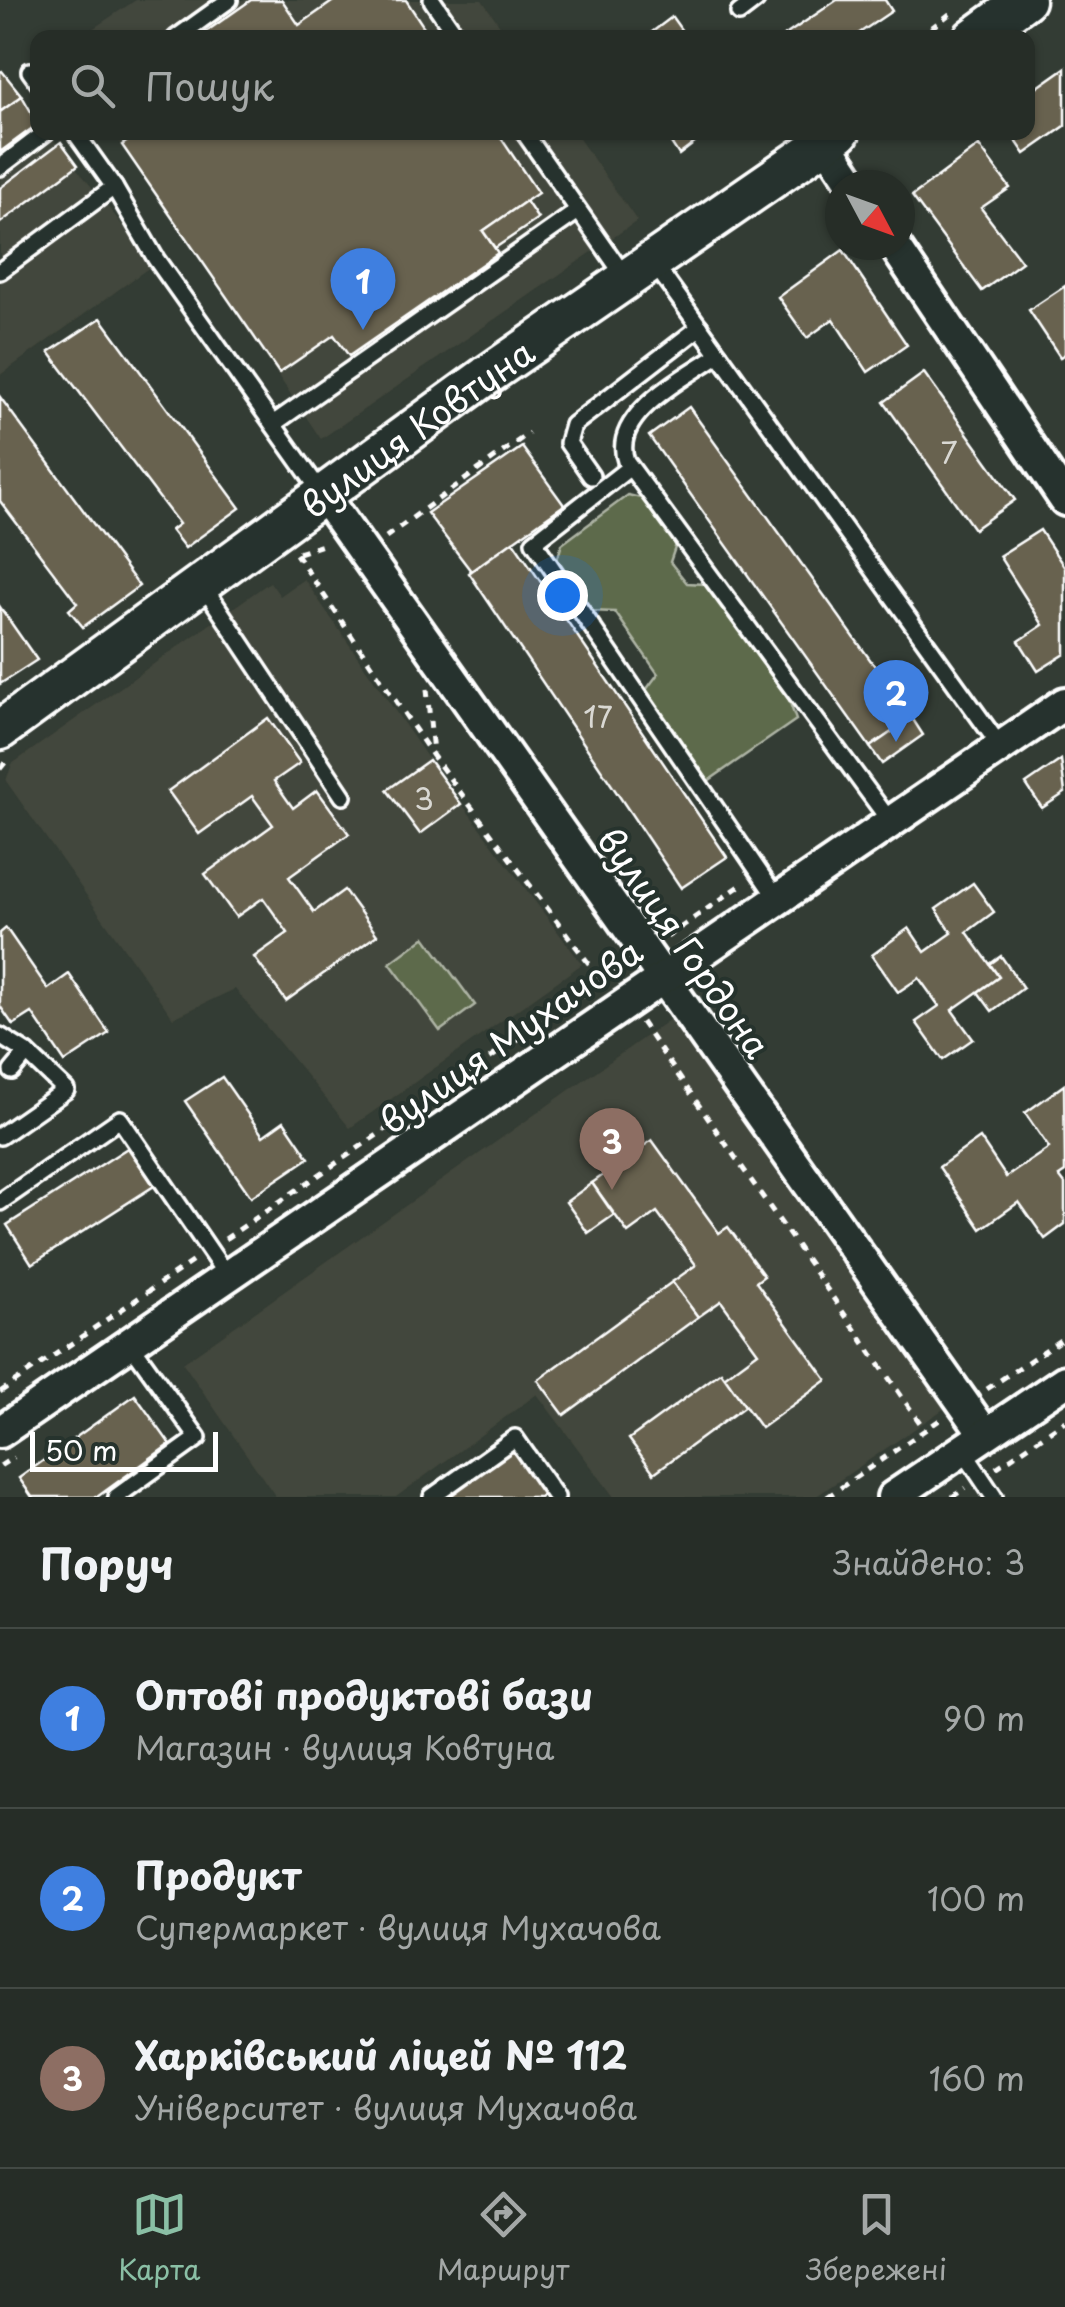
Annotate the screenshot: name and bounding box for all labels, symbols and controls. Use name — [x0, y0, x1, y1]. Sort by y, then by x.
search box — [30, 30, 1035, 140]
text: Пошук — [145, 57, 274, 114]
icon: search — [65, 58, 120, 113]
north arrow — [825, 170, 915, 260]
pin: 1 — [330, 248, 396, 330]
street label: вулиця Ковтуна — [289, 324, 544, 530]
house number: 7 — [940, 429, 958, 474]
your location — [537, 570, 588, 621]
pin: 2 — [864, 660, 928, 742]
house number: 17 — [583, 693, 613, 738]
house number: 3 — [414, 775, 434, 820]
street label: вулиця Гордона — [585, 816, 785, 1069]
street label: вулиця Мухачова — [368, 924, 652, 1146]
pin: 3 — [580, 1108, 644, 1190]
scale bar — [30, 1427, 218, 1472]
text: 50 m — [45, 1428, 118, 1471]
text: Поруч — [40, 1531, 174, 1594]
text: Знайдено: 3 — [833, 1538, 1025, 1586]
text: Оптові продуктові бази — [135, 1666, 593, 1723]
text: 1 — [65, 1694, 80, 1742]
text: 90 m — [943, 1694, 1025, 1742]
text: Магазин · вулиця Ковтуна — [135, 1723, 555, 1771]
text: Продукт — [135, 1846, 301, 1903]
text: 2 — [61, 1874, 84, 1922]
text: 100 m — [927, 1874, 1025, 1922]
text: Супермаркет · вулиця Мухачова — [135, 1903, 661, 1951]
text: Харківський ліцей № 112 — [135, 2026, 627, 2083]
text: 3 — [62, 2054, 83, 2102]
text: 160 m — [929, 2054, 1025, 2102]
text: Університет · вулиця Мухачова — [135, 2083, 637, 2131]
tab: Карта — [118, 2187, 200, 2290]
tab: Маршрут — [437, 2187, 569, 2290]
tab: Збережені — [806, 2187, 947, 2290]

